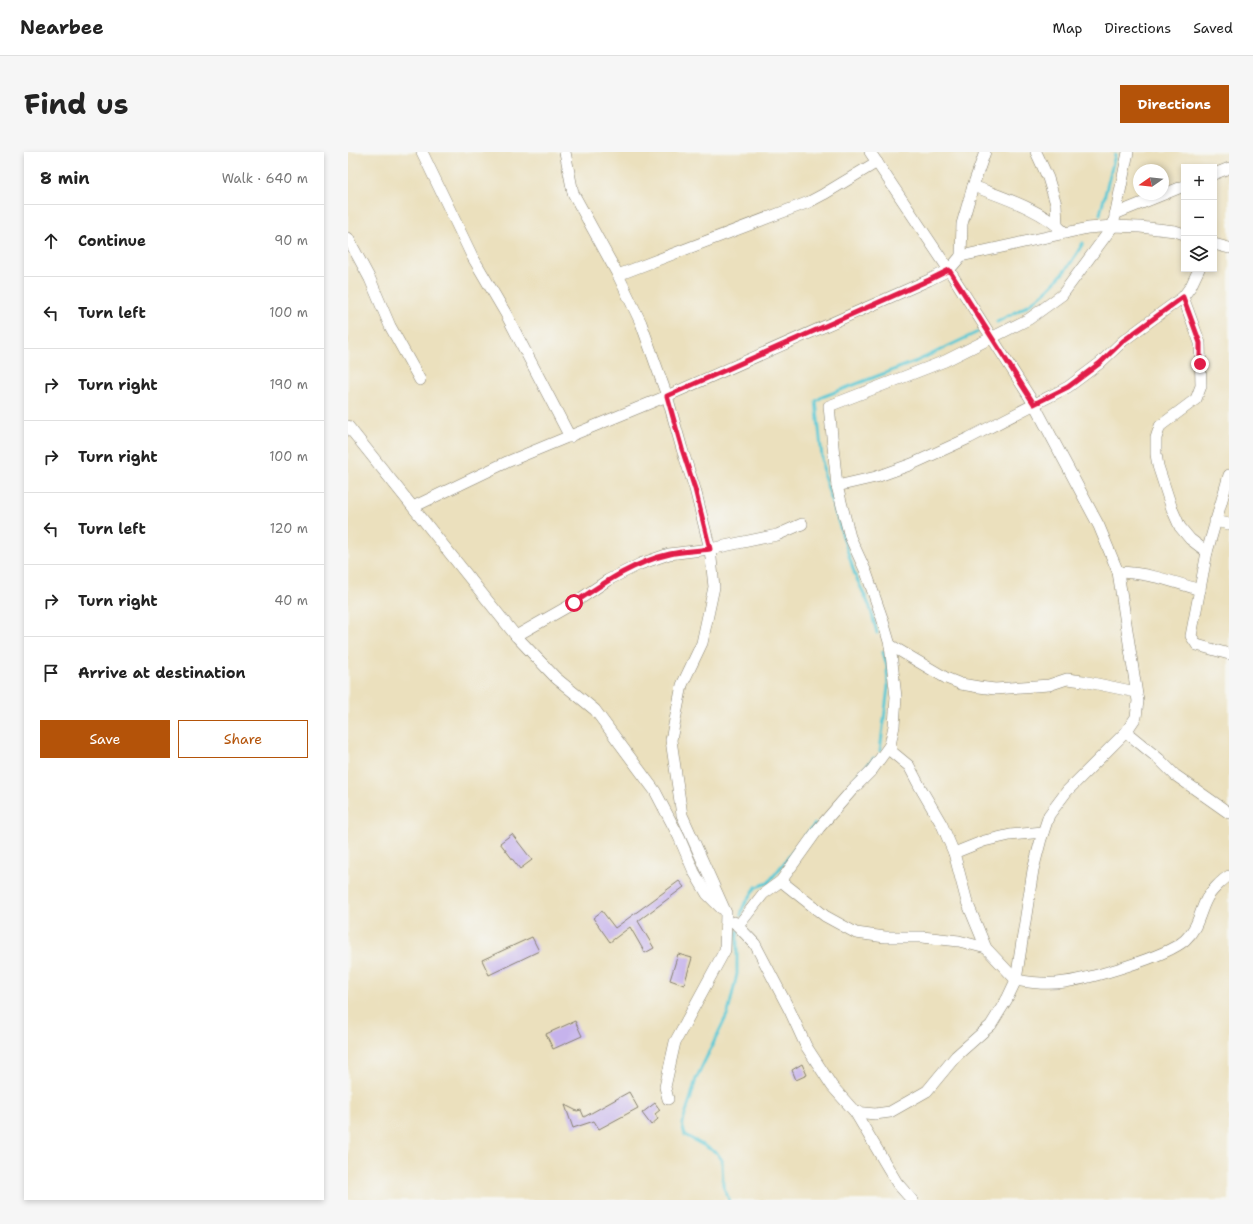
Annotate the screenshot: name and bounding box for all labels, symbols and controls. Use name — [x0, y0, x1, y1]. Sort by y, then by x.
text: Nearbee — [20, 15, 104, 40]
text: Map — [1053, 19, 1083, 37]
text: Directions — [1105, 19, 1171, 37]
text: Saved — [1193, 19, 1233, 37]
text: Find us — [24, 85, 129, 123]
button: Directions — [1120, 85, 1229, 123]
north arrow — [1133, 164, 1169, 200]
map controls — [1181, 164, 1217, 272]
button: + — [1181, 164, 1217, 200]
text: 8 min — [40, 167, 90, 189]
text: Walk · 640 m — [222, 170, 308, 187]
button: − — [1181, 200, 1217, 236]
icon: ahead — [40, 230, 62, 252]
text: Continue — [78, 231, 146, 251]
text: 90 m — [274, 232, 308, 249]
button: layers — [1181, 236, 1217, 272]
icon: left — [40, 302, 62, 324]
text: Turn left — [78, 303, 146, 323]
text: 100 m — [269, 304, 308, 321]
route end — [1191, 355, 1209, 373]
icon: right — [40, 374, 62, 396]
text: Turn right — [78, 375, 158, 395]
text: 190 m — [269, 376, 308, 393]
icon: right — [40, 446, 62, 468]
text: Turn right — [78, 447, 158, 467]
text: 100 m — [269, 448, 308, 465]
icon: left — [40, 518, 62, 540]
text: Turn left — [78, 519, 146, 539]
text: 120 m — [270, 520, 308, 537]
icon: right — [40, 590, 62, 612]
text: Turn right — [78, 591, 158, 611]
text: 40 m — [274, 592, 308, 609]
route start — [565, 594, 583, 612]
icon: arrive — [40, 662, 62, 684]
text: Arrive at destination — [78, 663, 246, 683]
button: Save — [40, 720, 170, 758]
button: Share — [178, 720, 308, 758]

